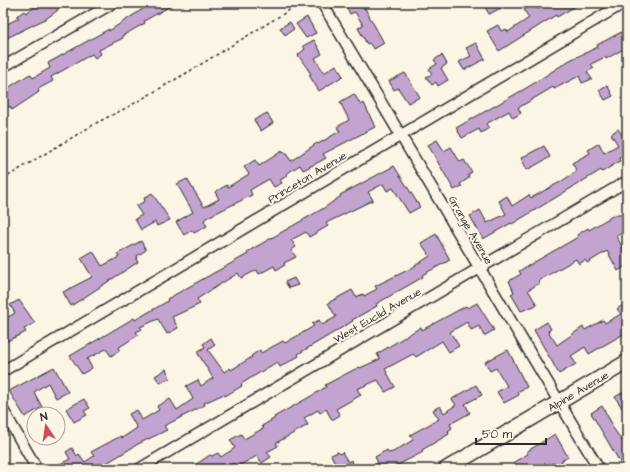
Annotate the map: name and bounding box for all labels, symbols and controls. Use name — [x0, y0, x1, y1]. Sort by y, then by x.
street label: Princeton Avenue — [265, 148, 349, 207]
street label: Grange Avenue — [444, 193, 496, 268]
street label: West Euclid Avenue — [331, 284, 424, 347]
street label: Alpine Avenue — [545, 367, 611, 415]
north arrow — [26, 406, 66, 446]
text: N — [39, 409, 49, 425]
scale bar — [476, 420, 546, 446]
text: 50 m — [482, 426, 513, 443]

